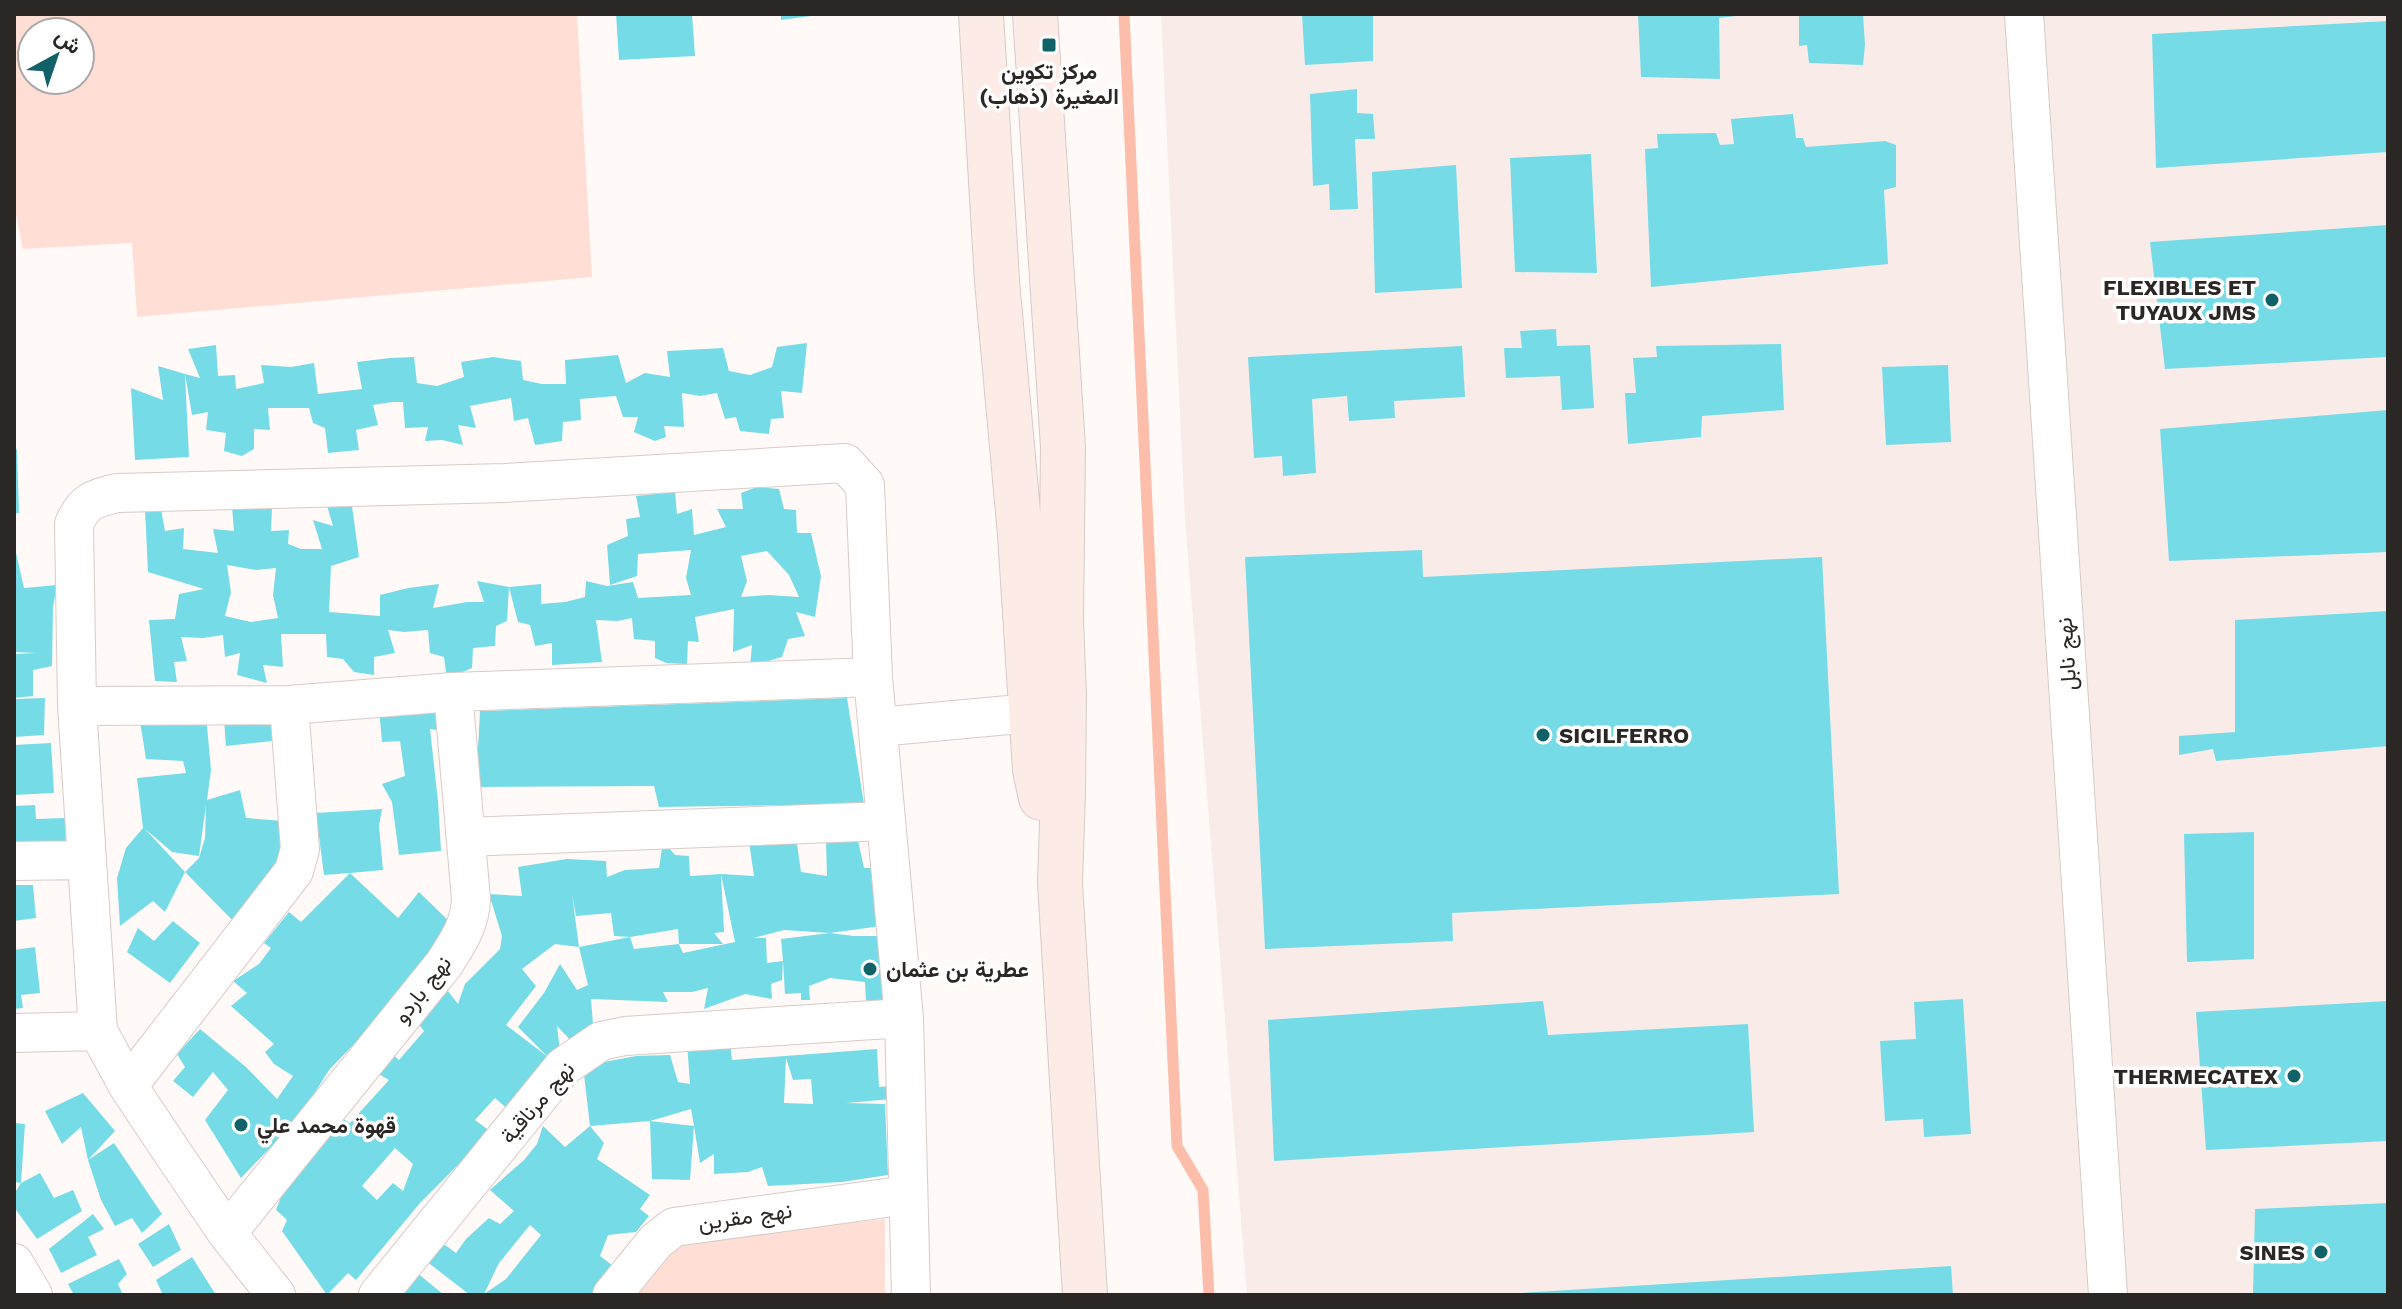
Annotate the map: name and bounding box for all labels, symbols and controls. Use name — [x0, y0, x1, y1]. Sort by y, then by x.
north arrow — [16, 16, 96, 96]
text: ش — [50, 23, 87, 60]
marker: مركز تكوين المغيرة (ذهاب) — [1040, 36, 1058, 54]
place label: مركز تكوين المغيرة (ذهاب) — [979, 59, 1119, 110]
place label: FLEXIBLES ET TUYAUX JMS — [2103, 275, 2256, 325]
marker: FLEXIBLES ET TUYAUX JMS — [2263, 291, 2281, 309]
street label: نهج نابل — [2051, 616, 2084, 691]
place label: SICILFERRO — [1559, 723, 1689, 748]
marker: SICILFERRO — [1534, 726, 1552, 744]
street label: نهج باردو — [388, 951, 458, 1029]
place label: عطرية بن عثمان — [886, 957, 1029, 983]
marker: عطرية بن عثمان — [861, 960, 879, 978]
street label: نهج مرناقية — [495, 1056, 581, 1150]
place label: THERMECATEX — [2114, 1064, 2278, 1089]
marker: THERMECATEX — [2285, 1067, 2303, 1085]
place label: قهوة محمد علي — [257, 1113, 396, 1144]
marker: قهوة محمد علي — [232, 1116, 250, 1134]
street label: نهج مقرين — [697, 1198, 794, 1237]
place label: SINES — [2239, 1240, 2305, 1265]
marker: SINES — [2312, 1243, 2330, 1261]

